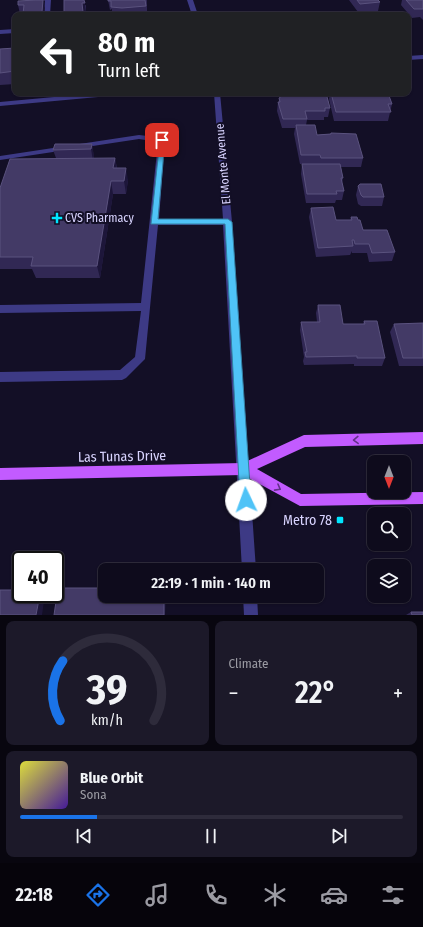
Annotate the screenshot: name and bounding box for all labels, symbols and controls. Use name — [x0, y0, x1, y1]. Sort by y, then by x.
text: 80 m — [98, 26, 155, 59]
icon: left — [32, 28, 84, 80]
text: Turn left — [98, 60, 160, 82]
pin — [145, 123, 179, 157]
street label: El Monte Avenue — [212, 123, 234, 205]
icon: arrive — [151, 129, 173, 151]
place label: CVS Pharmacy — [65, 211, 134, 225]
marker: CVS Pharmacy — [52, 213, 62, 223]
one-way arrow — [353, 435, 359, 444]
street label: Las Tunas Drive — [78, 447, 166, 466]
north arrow — [367, 455, 411, 499]
map controls — [367, 455, 411, 603]
position arrow — [225, 479, 267, 521]
one-way arrow — [274, 483, 281, 491]
button: search — [367, 507, 411, 551]
place label: Metro 78 — [283, 512, 332, 529]
marker: Metro 78 — [335, 515, 345, 525]
speed limit sign: 40 — [12, 551, 64, 603]
button: layers — [367, 559, 411, 603]
text: 22:19 · 1 min · 140 m — [151, 574, 271, 592]
text: Climate — [229, 656, 269, 671]
text: 39 — [86, 665, 128, 715]
text: 22° — [295, 675, 337, 711]
text: − — [229, 680, 238, 707]
text: + — [393, 680, 403, 707]
text: km/h — [91, 712, 123, 729]
text: Blue Orbit — [80, 769, 143, 787]
text: Sona — [80, 787, 107, 802]
icon: previous — [73, 825, 95, 847]
icon: pause — [200, 825, 222, 847]
icon: next — [328, 825, 350, 847]
icon: directions — [84, 881, 112, 909]
icon: music — [143, 881, 171, 909]
icon: phone — [202, 881, 230, 909]
icon: climate — [261, 881, 289, 909]
icon: car — [320, 881, 348, 909]
icon: filters — [379, 881, 407, 909]
text: 22:18 — [16, 884, 53, 906]

